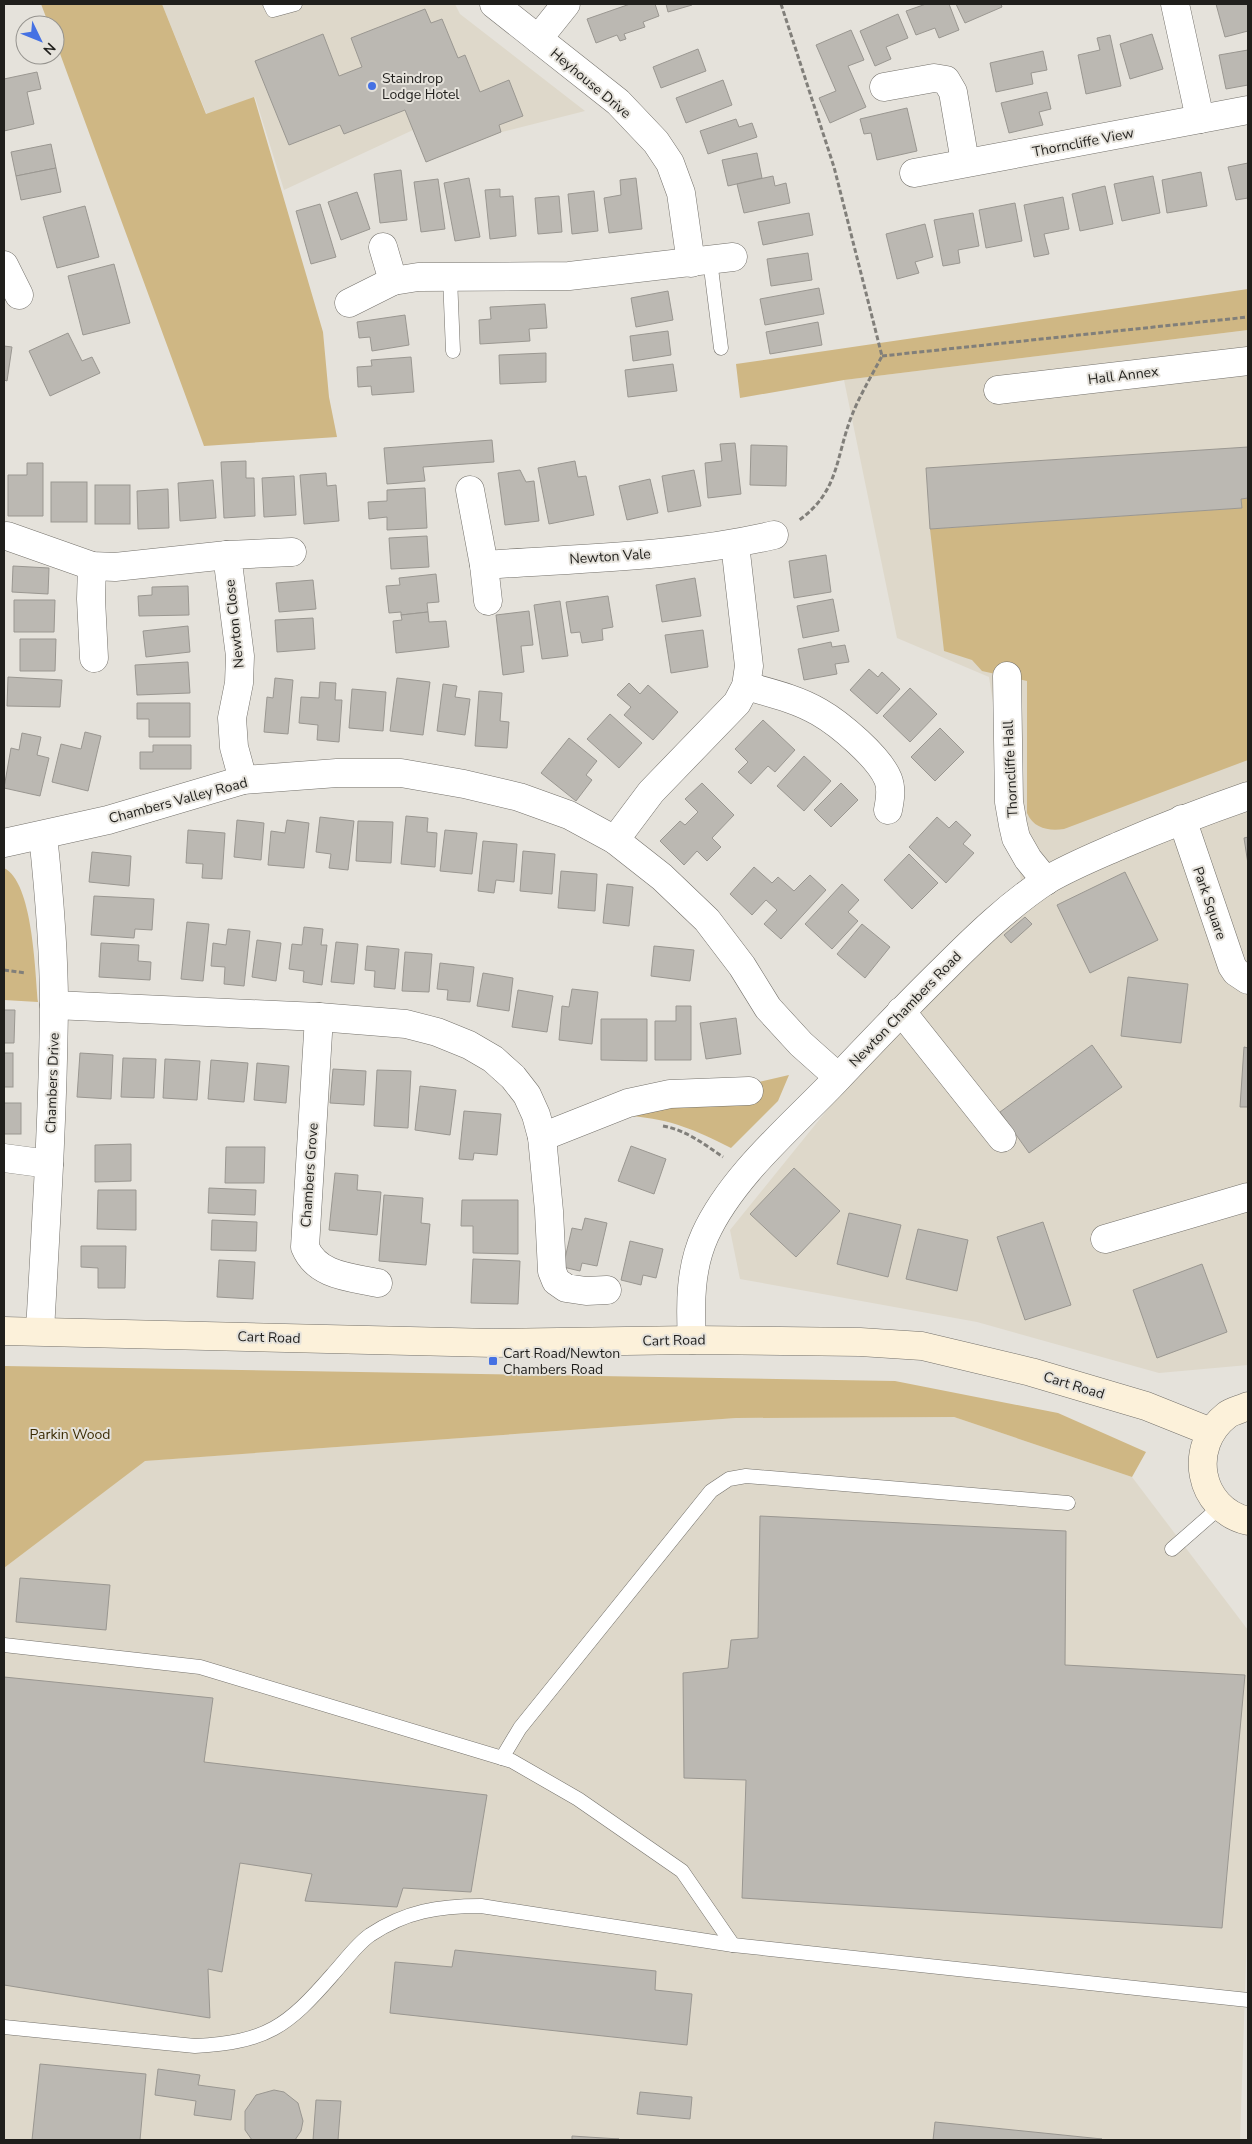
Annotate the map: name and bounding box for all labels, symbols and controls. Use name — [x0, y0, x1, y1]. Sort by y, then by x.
north arrow — [15, 15, 65, 65]
text: N — [39, 38, 60, 59]
street label: Heyhouse Drive — [546, 44, 635, 123]
place label: Staindrop Lodge Hotel — [382, 69, 460, 104]
marker: Staindrop Lodge Hotel — [366, 80, 378, 92]
street label: Thorncliffe View — [1031, 123, 1136, 162]
street label: Hall Annex — [1087, 362, 1160, 389]
street label: Newton Vale — [569, 544, 651, 569]
street label: Newton Close — [220, 579, 249, 669]
street label: Thorncliffe Hall — [998, 719, 1023, 818]
street label: Chambers Valley Road — [107, 773, 250, 828]
street label: Park Square — [1188, 864, 1231, 942]
street label: Newton Chambers Road — [845, 947, 966, 1071]
street label: Chambers Drive — [41, 1032, 64, 1134]
street label: Chambers Grove — [296, 1122, 323, 1228]
street label: Cart Road — [237, 1327, 301, 1348]
street label: Cart Road — [642, 1330, 706, 1351]
place label: Cart Road/Newton Chambers Road — [503, 1344, 620, 1379]
marker: Cart Road/Newton Chambers Road — [487, 1355, 499, 1367]
street label: Cart Road — [1041, 1367, 1107, 1404]
park label: Parkin Wood — [29, 1425, 111, 1444]

